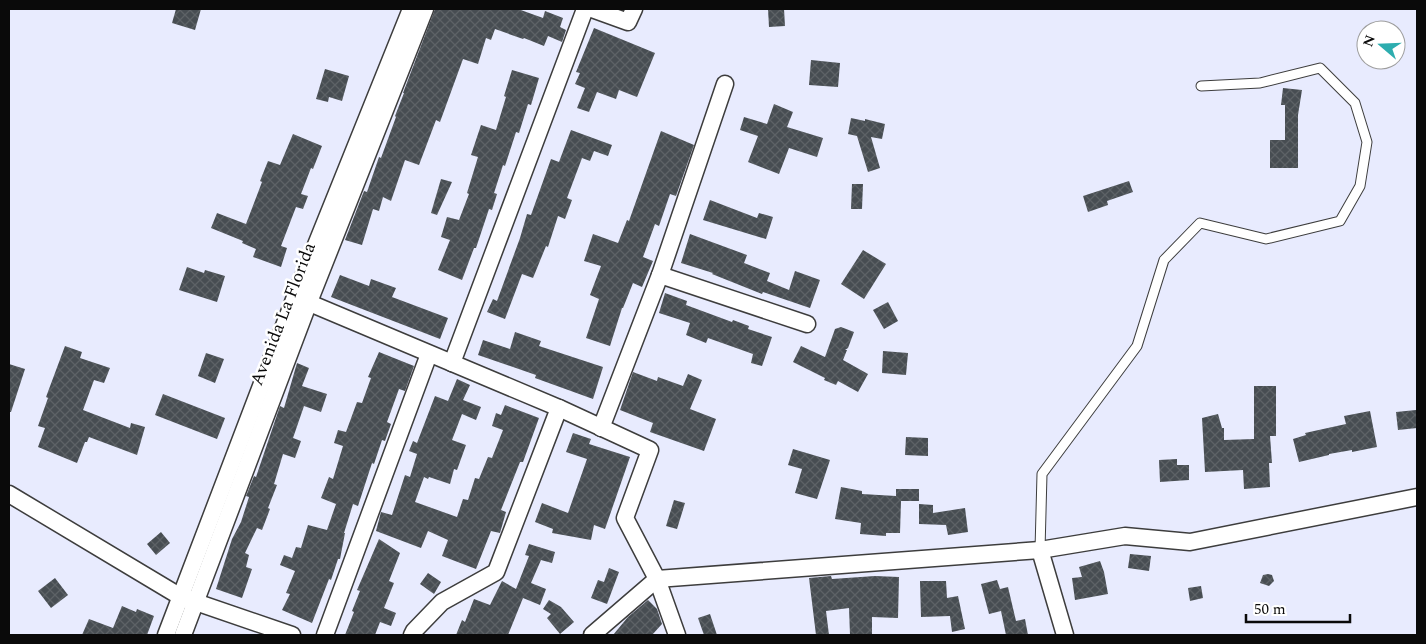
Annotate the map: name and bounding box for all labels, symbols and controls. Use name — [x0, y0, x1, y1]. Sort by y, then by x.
north arrow — [1356, 20, 1406, 70]
text: N — [1357, 32, 1381, 50]
street label: Avenida La Florida — [243, 238, 323, 390]
scale bar — [1246, 592, 1350, 624]
text: 50 m — [1254, 598, 1286, 621]

